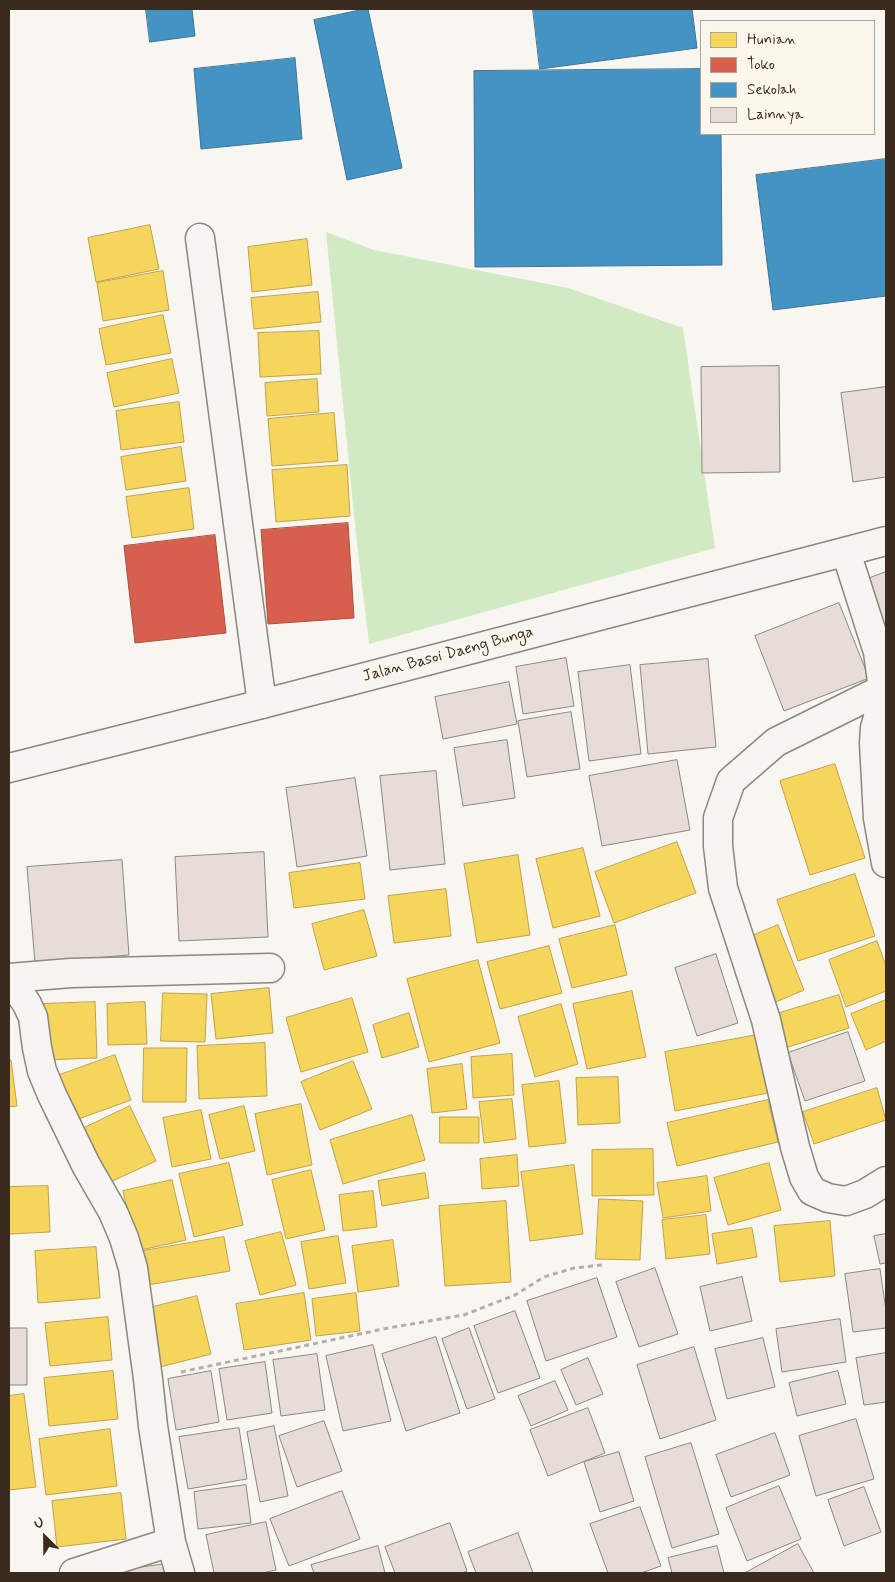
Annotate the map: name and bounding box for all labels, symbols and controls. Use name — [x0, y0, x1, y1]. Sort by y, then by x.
legend — [700, 20, 875, 135]
text: Hunian — [747, 30, 796, 50]
text: Toko — [747, 55, 775, 75]
text: Sekolah — [747, 80, 796, 100]
text: Lainnya — [747, 105, 803, 125]
street label: Jalan Basoi Daeng Bunga — [361, 623, 535, 687]
north arrow — [20, 1512, 70, 1562]
text: U — [31, 1513, 47, 1533]

